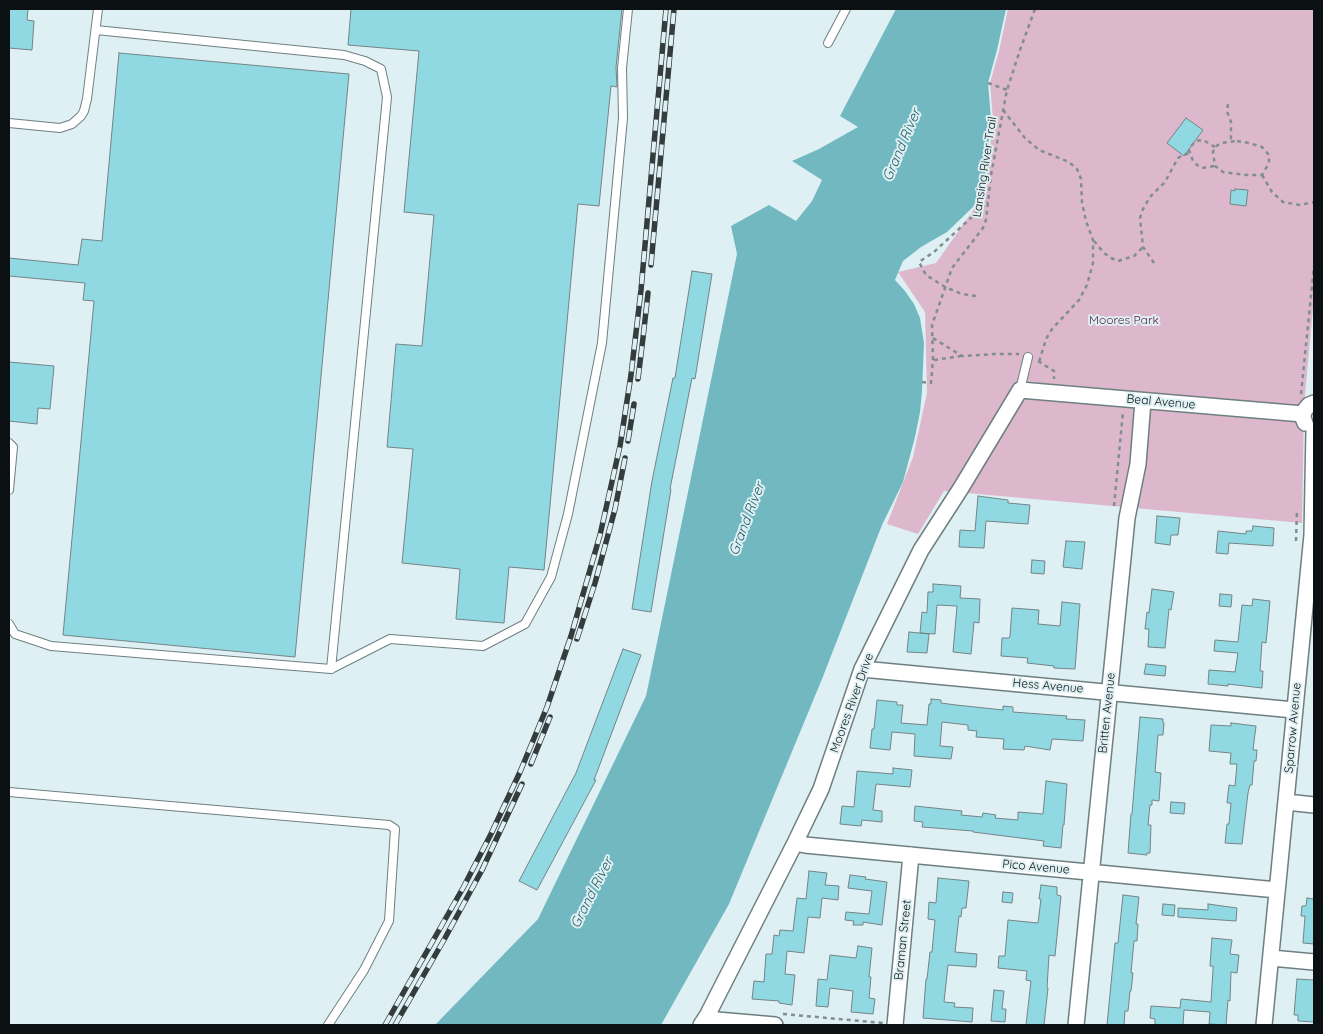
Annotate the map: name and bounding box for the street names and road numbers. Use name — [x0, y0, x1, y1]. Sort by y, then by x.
street label: Lansing River Trail — [970, 116, 1000, 218]
street label: Beal Avenue — [1126, 392, 1196, 412]
street label: Moores River Drive — [827, 651, 877, 755]
street label: Britten Avenue — [1096, 672, 1118, 754]
street label: Hess Avenue — [1012, 676, 1084, 696]
street label: Sparrow Avenue — [1282, 682, 1304, 774]
street label: Pico Avenue — [1002, 857, 1070, 877]
street label: Braman Street — [892, 899, 914, 981]

